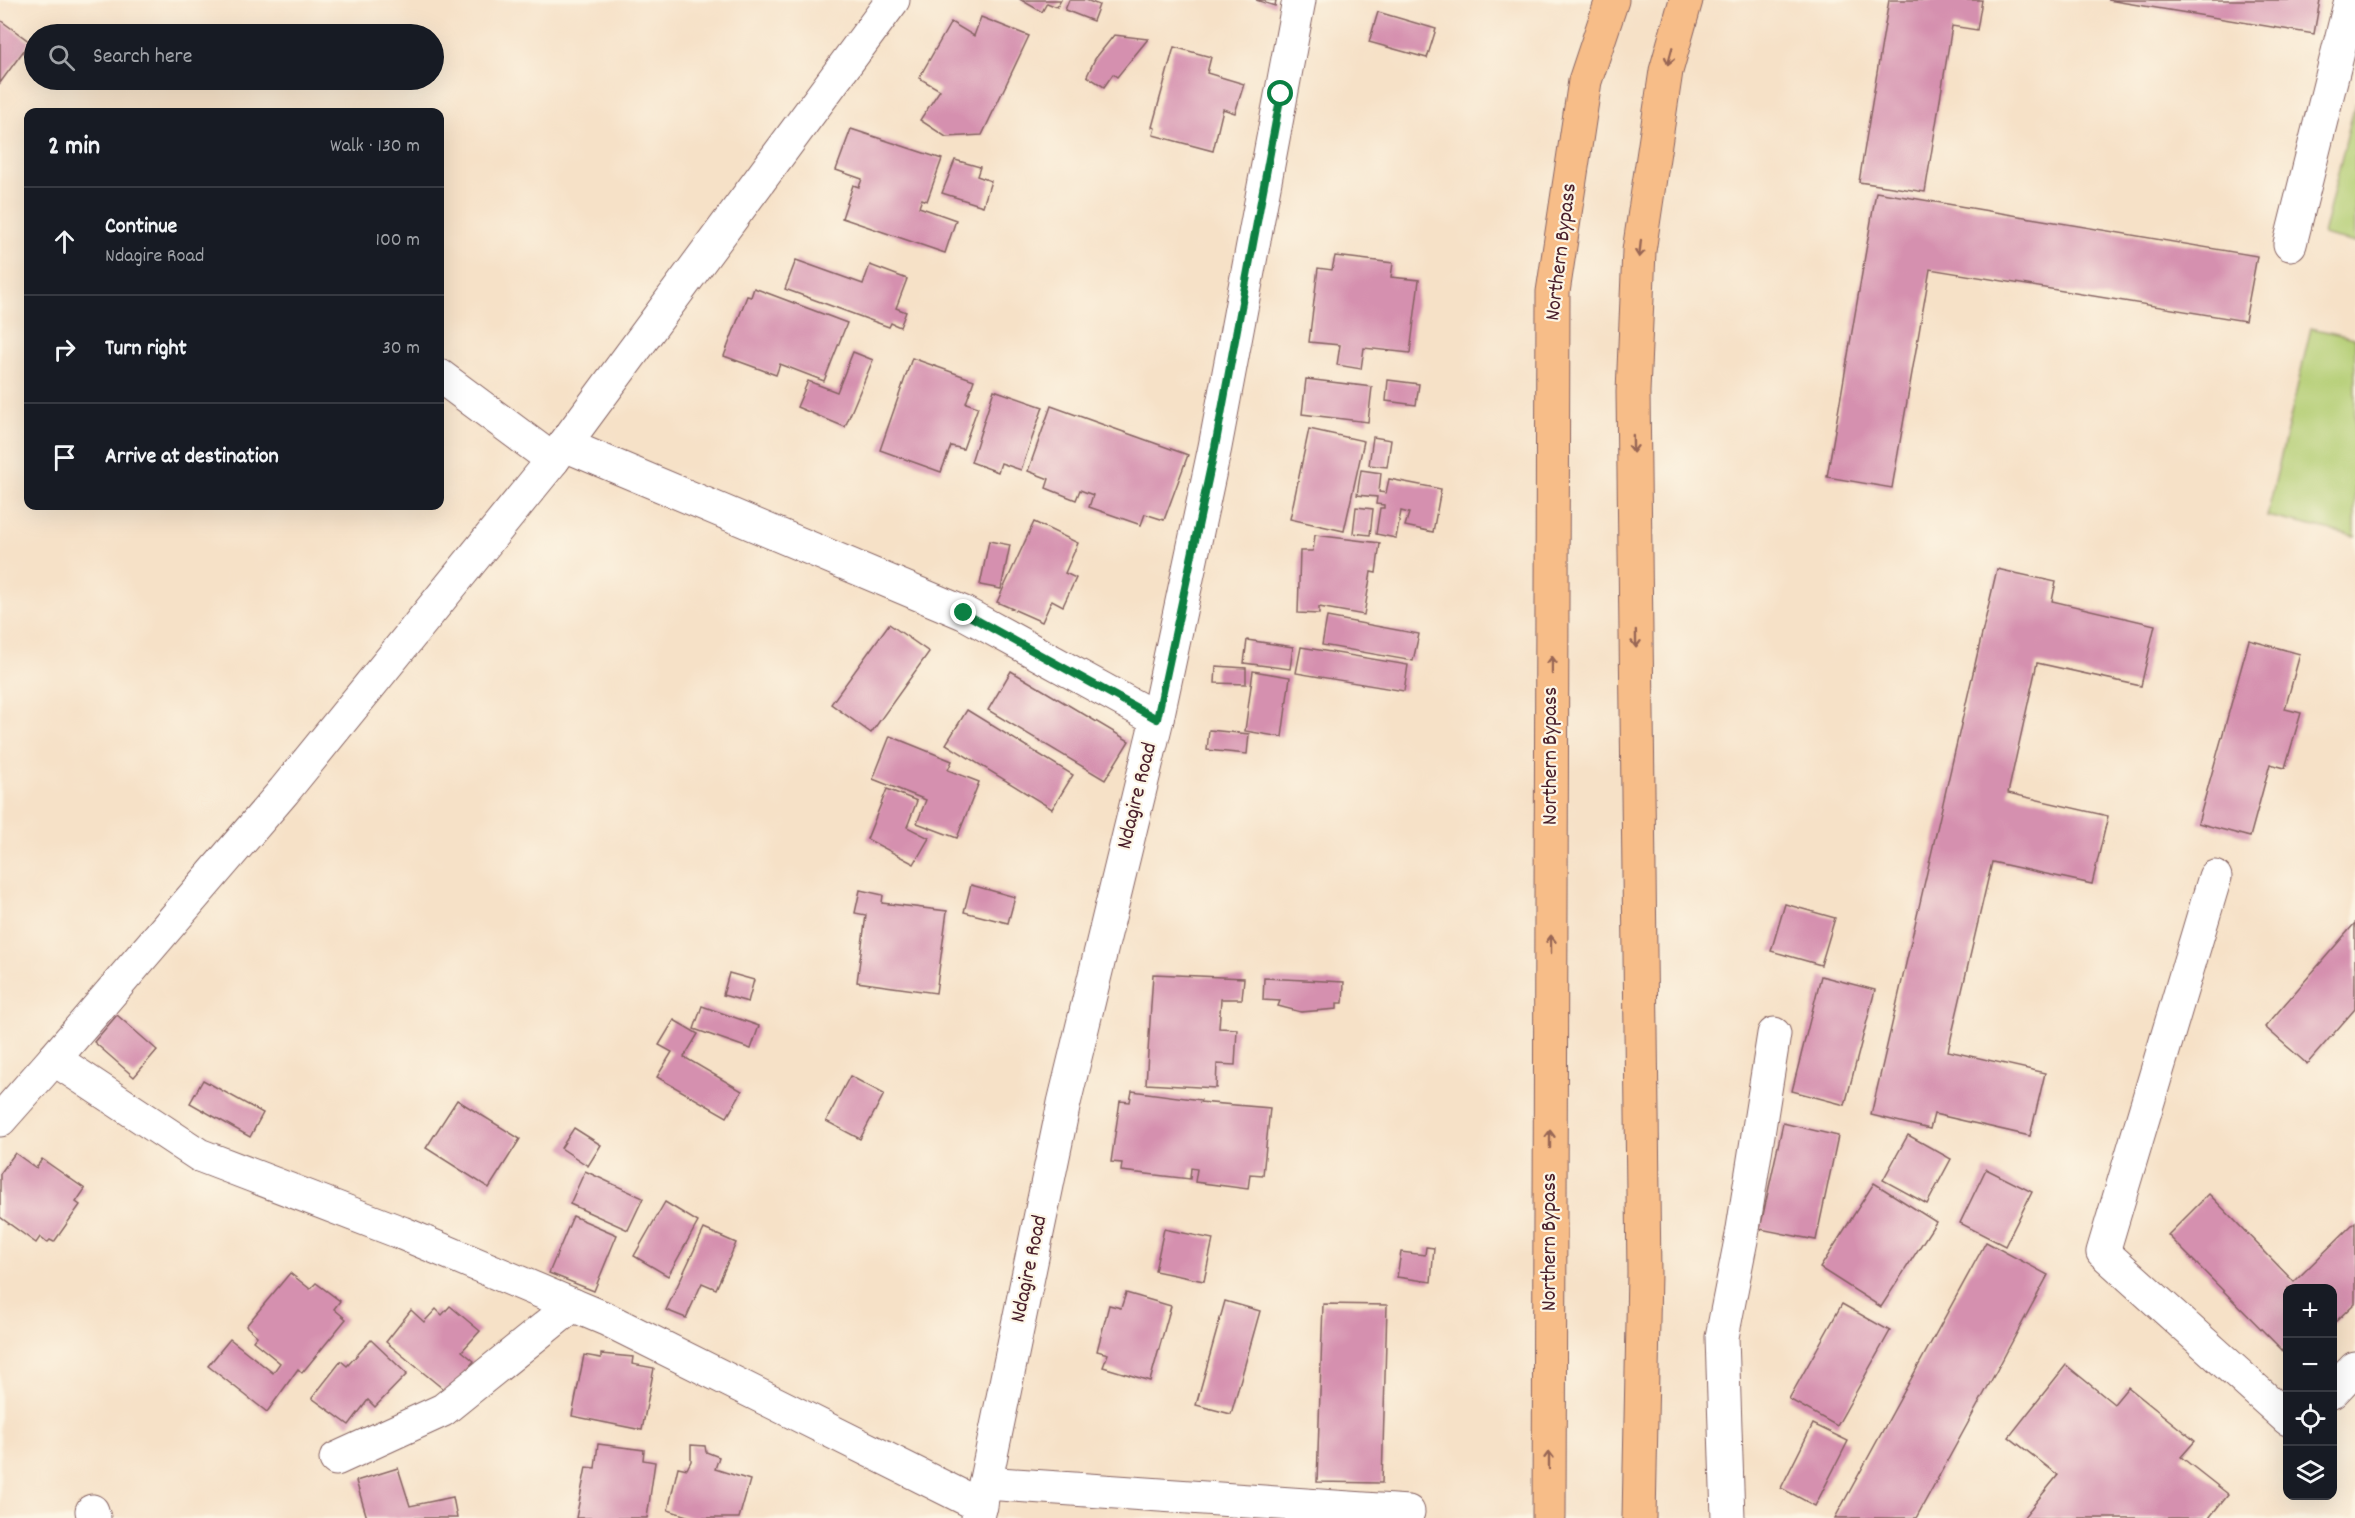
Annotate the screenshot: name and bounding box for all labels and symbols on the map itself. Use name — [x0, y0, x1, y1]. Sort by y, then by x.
one-way arrow — [1664, 47, 1675, 66]
route start — [1267, 80, 1293, 106]
street label: Northern Bypass — [1538, 181, 1586, 323]
one-way arrow — [1634, 238, 1645, 258]
one-way arrow — [1627, 433, 1639, 453]
route end — [950, 599, 976, 625]
one-way arrow — [1630, 628, 1642, 648]
one-way arrow — [1546, 655, 1558, 675]
street label: Northern Bypass — [1536, 687, 1567, 825]
street label: Ndagire Road — [1110, 739, 1166, 853]
one-way arrow — [1545, 934, 1557, 954]
one-way arrow — [1544, 1129, 1556, 1149]
street label: Northern Bypass — [1535, 1173, 1566, 1311]
street label: Ndagire Road — [1003, 1212, 1057, 1326]
one-way arrow — [1543, 1450, 1555, 1470]

